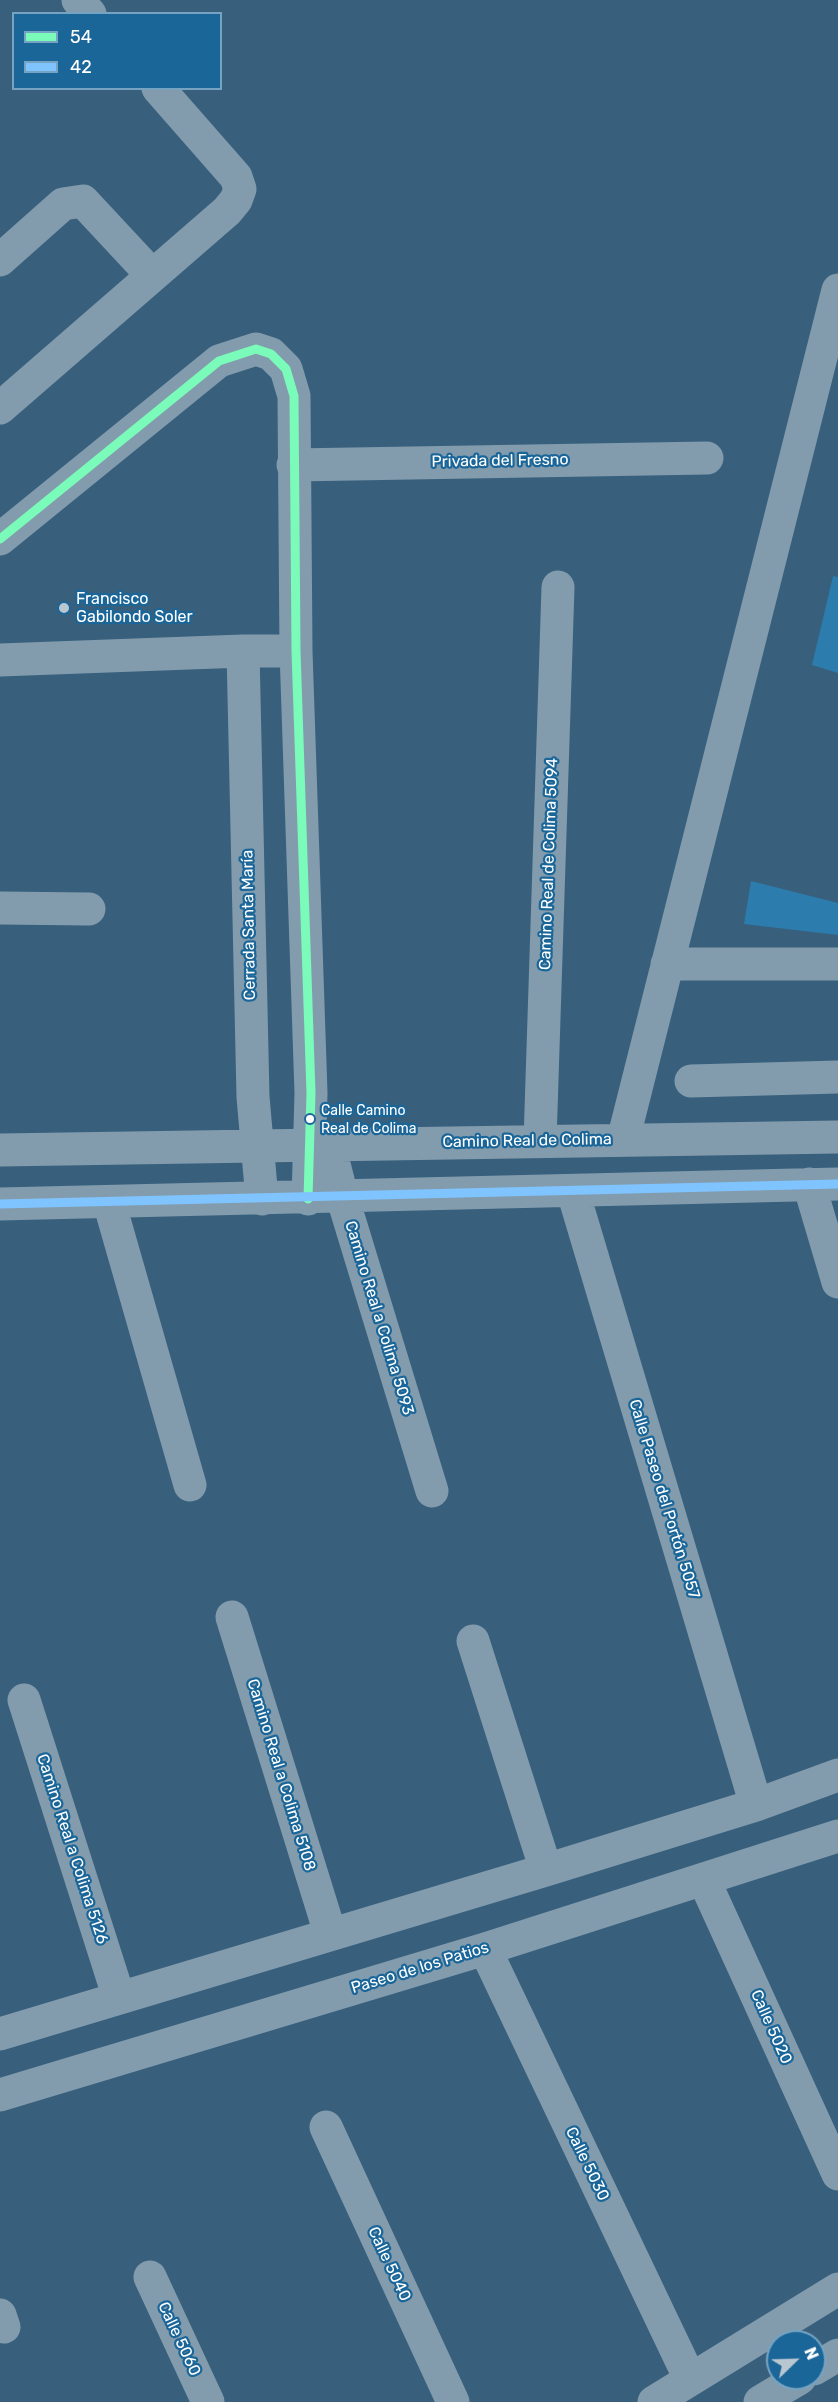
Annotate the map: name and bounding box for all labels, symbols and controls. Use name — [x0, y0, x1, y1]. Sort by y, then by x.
legend — [12, 12, 222, 90]
text: 54 — [70, 26, 92, 48]
text: 42 — [70, 56, 92, 78]
street label: Privada del Fresno — [431, 450, 569, 472]
place label: Francisco Gabilondo Soler — [76, 589, 193, 627]
marker: Francisco Gabilondo Soler — [57, 601, 71, 615]
street label: Camino Real de Colima 5094 — [536, 758, 562, 970]
street label: Cerrada Santa María — [238, 850, 260, 1000]
place label: Calle Camino Real de Colima — [321, 1103, 416, 1136]
marker: Calle Camino Real de Colima — [304, 1113, 316, 1125]
street label: Camino Real de Colima — [442, 1130, 612, 1152]
street label: Camino Real a Colima 5093 — [340, 1219, 418, 1417]
street label: Calle Paseo del Portón 5057 — [624, 1397, 704, 1601]
street label: Camino Real a Colima 5108 — [243, 1676, 319, 1874]
street label: Camino Real a Colima 5126 — [32, 1751, 112, 1947]
street label: Paseo de los Patios — [349, 1938, 491, 1998]
street label: Calle 5020 — [746, 1987, 796, 2067]
street label: Calle 5030 — [561, 2124, 613, 2204]
street label: Calle 5040 — [363, 2224, 415, 2304]
street label: Calle 5060 — [153, 2299, 205, 2379]
north arrow — [766, 2330, 826, 2390]
text: N — [800, 2345, 822, 2363]

